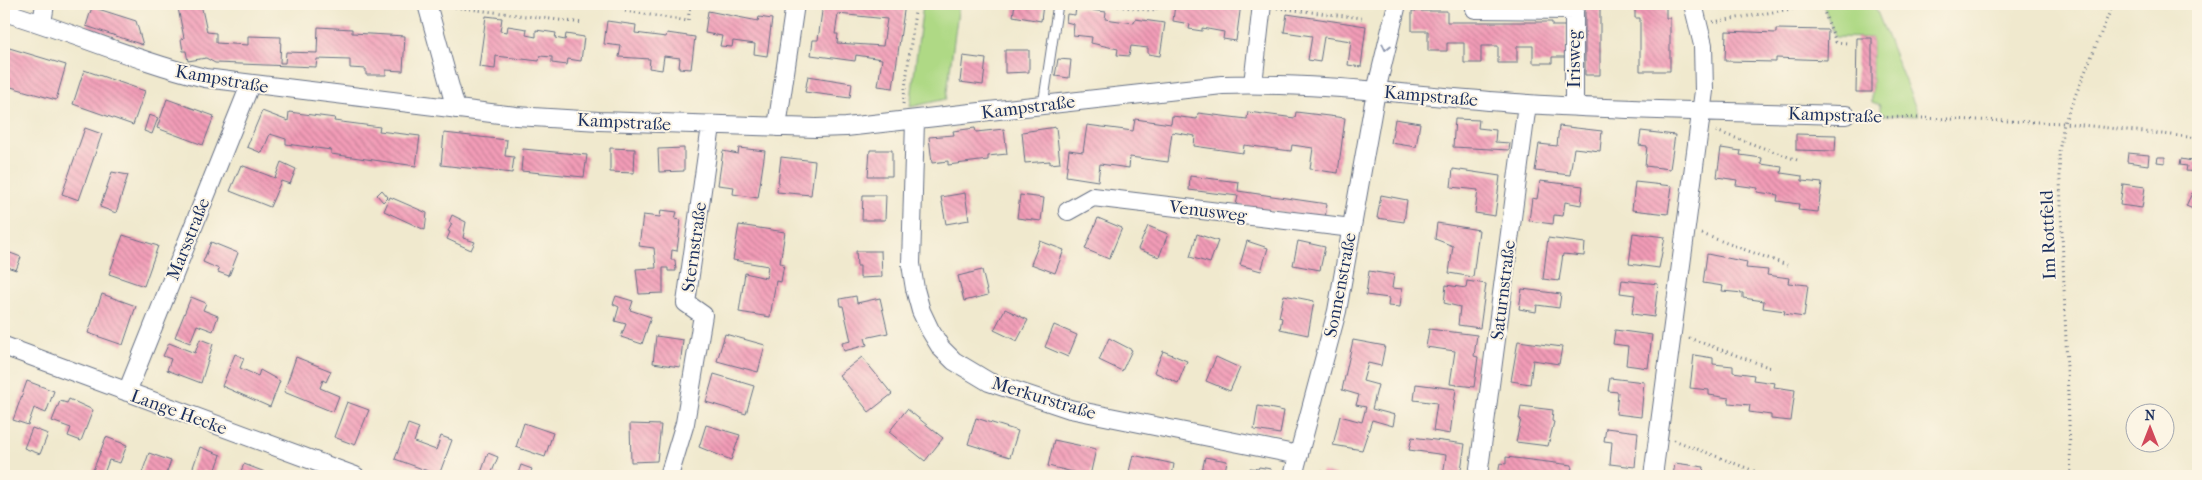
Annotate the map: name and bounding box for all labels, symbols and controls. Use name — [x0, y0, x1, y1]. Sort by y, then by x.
street label: Irisweg — [1564, 30, 1585, 88]
one-way arrow — [1381, 43, 1392, 52]
street label: Kampstraße — [174, 61, 270, 98]
street label: Kampstraße — [1383, 82, 1479, 111]
street label: Kampstraße — [980, 91, 1076, 124]
street label: Kampstraße — [1788, 103, 1882, 128]
street label: Kampstraße — [576, 110, 672, 135]
street label: Im Rottfeld — [2036, 190, 2061, 280]
street label: Marsstraße — [162, 195, 215, 283]
street label: Venusweg — [1167, 196, 1248, 227]
street label: Sternstraße — [678, 201, 711, 293]
street label: Sonnenstraße — [1320, 231, 1361, 339]
street label: Saturnstraße — [1487, 239, 1520, 341]
street label: Merkurstraße — [989, 373, 1098, 424]
street label: Lange Hecke — [128, 385, 230, 440]
north arrow — [2124, 402, 2174, 452]
text: N — [2145, 407, 2156, 424]

